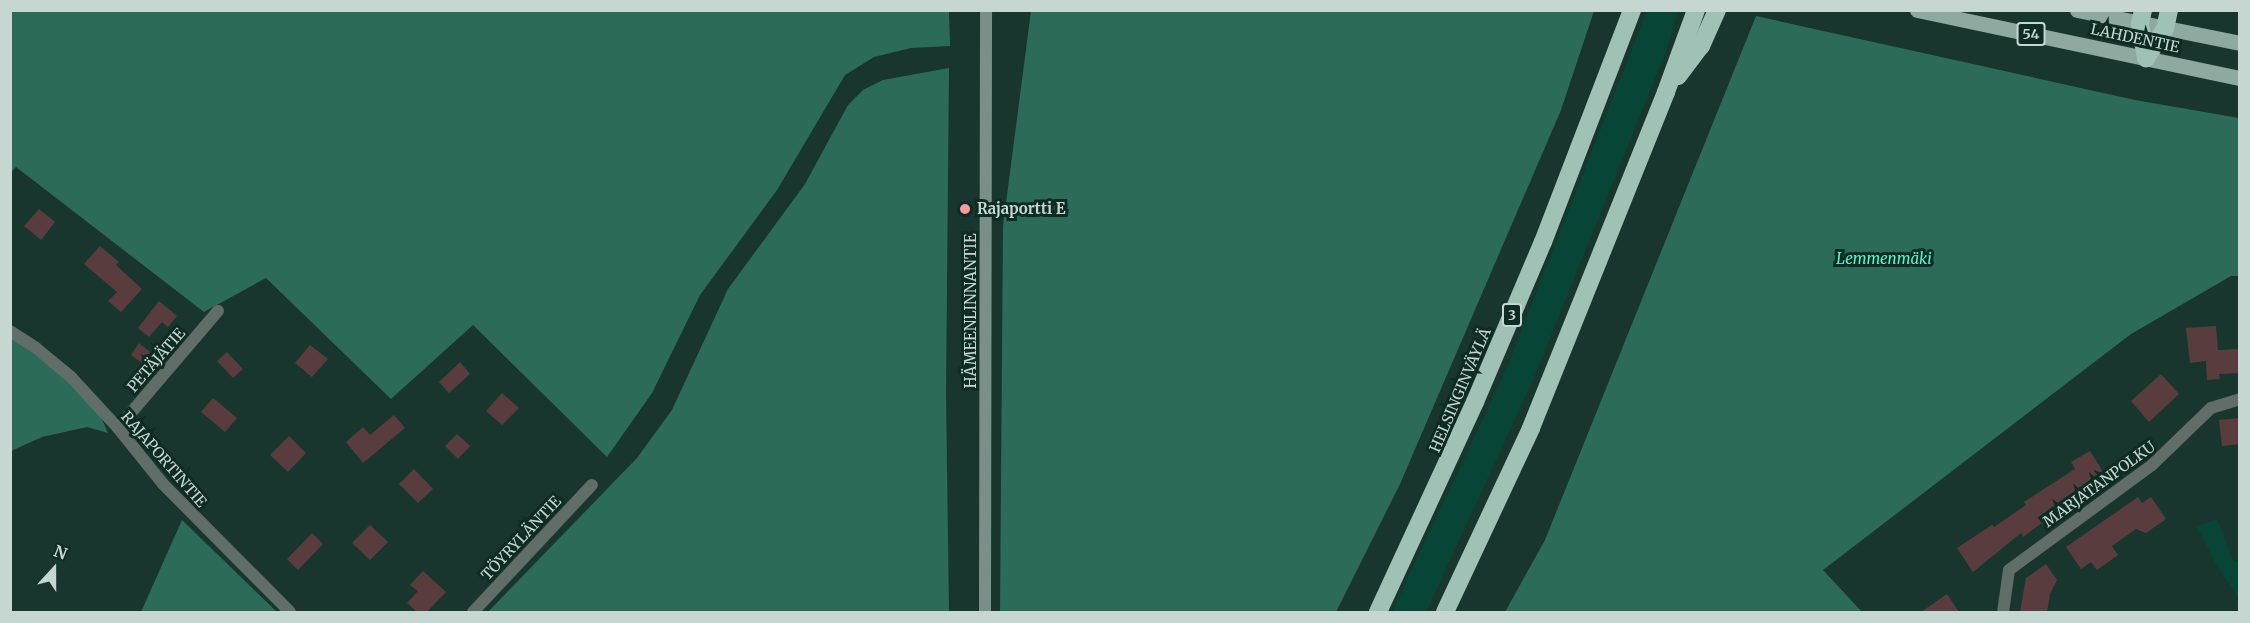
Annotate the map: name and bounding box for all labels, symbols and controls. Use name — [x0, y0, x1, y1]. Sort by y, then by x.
street label: LAHDENTIE — [2089, 20, 2181, 56]
road number: 54 — [2016, 23, 2046, 45]
place label: Rajaportti E — [977, 200, 1065, 218]
marker: Rajaportti E — [958, 202, 972, 216]
street label: HÄMEENLINNANTIE — [962, 234, 980, 388]
park label: Lemmenmäki — [1836, 250, 1932, 268]
road number: 3 — [1502, 304, 1522, 326]
street label: PETÄJÄTIE — [123, 324, 189, 396]
street label: HELSINGINVÄYLÄ — [1426, 325, 1494, 455]
street label: RAJAPORTINTIE — [118, 407, 210, 511]
street label: MARJATANPOLKU — [2039, 437, 2159, 531]
street label: TÖYRYLÄNTIE — [477, 492, 565, 584]
north arrow — [24, 539, 84, 599]
text: N — [51, 541, 70, 564]

